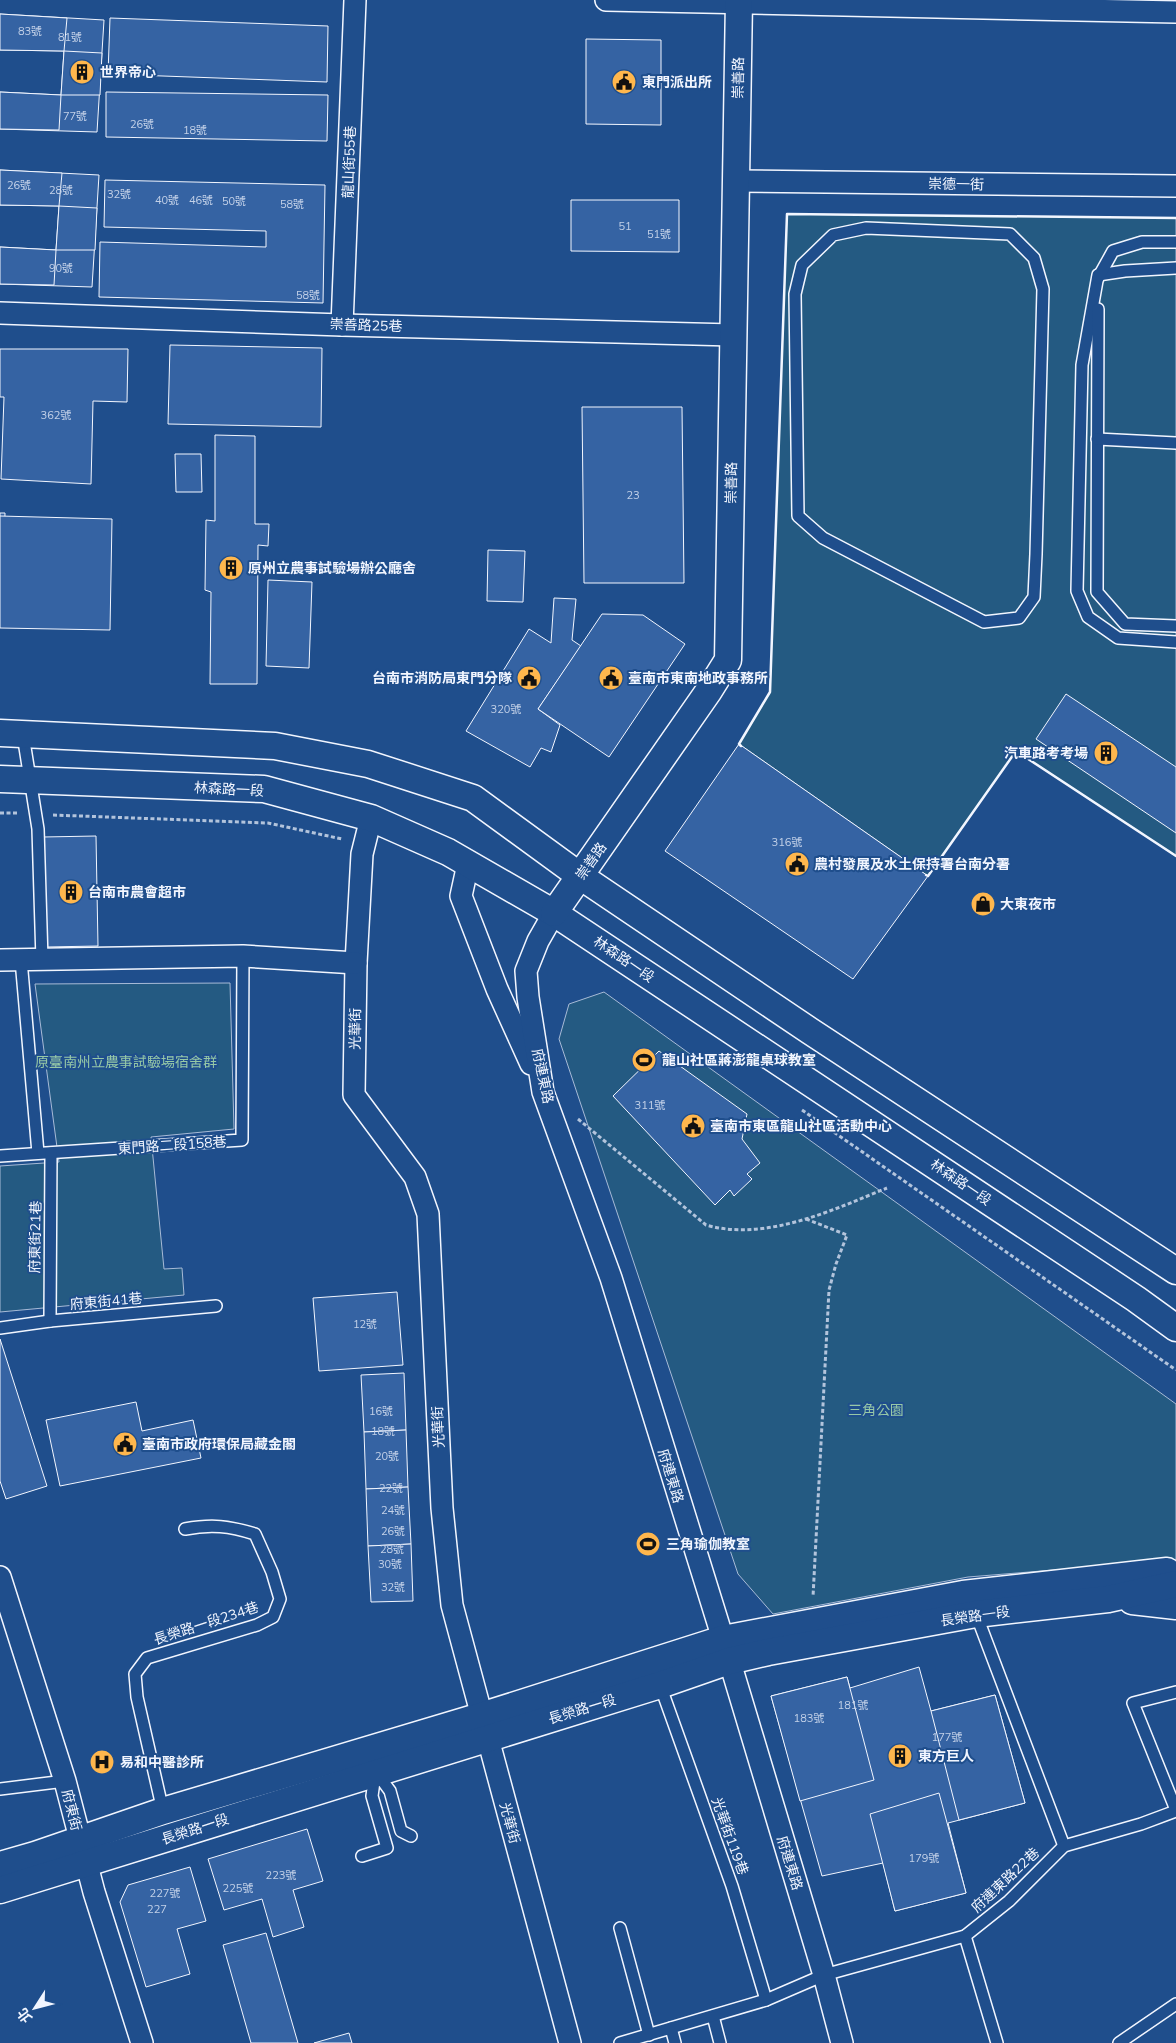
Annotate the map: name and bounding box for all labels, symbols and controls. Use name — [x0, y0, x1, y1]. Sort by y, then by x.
house number: 83號 — [18, 24, 42, 38]
house number: 81號 — [58, 30, 82, 44]
street label: 崇善路 — [729, 57, 747, 99]
building icon: 世界帝心 — [69, 59, 95, 85]
place label: 世界帝心 — [100, 63, 156, 81]
public building icon: 東門派出所 — [611, 69, 637, 95]
place label: 東門派出所 — [642, 73, 712, 91]
house number: 77號 — [63, 109, 87, 123]
house number: 26號 — [130, 117, 154, 131]
house number: 18號 — [183, 123, 207, 137]
street label: 龍山街55巷 — [339, 125, 359, 199]
street label: 崇德一街 — [928, 175, 984, 193]
house number: 26號 — [7, 178, 31, 192]
house number: 28號 — [49, 183, 73, 197]
house number: 32號 — [107, 187, 131, 201]
house number: 40號 — [155, 193, 179, 207]
house number: 46號 — [189, 193, 213, 207]
house number: 50號 — [222, 194, 246, 208]
house number: 58號 — [280, 197, 304, 211]
house number: 51 — [618, 219, 632, 233]
house number: 51號 — [647, 227, 671, 241]
house number: 90號 — [49, 261, 73, 275]
house number: 58號 — [296, 288, 320, 302]
street label: 崇善路25巷 — [329, 315, 403, 335]
house number: 362號 — [41, 408, 71, 422]
street label: 崇善路 — [722, 462, 740, 504]
house number: 23 — [626, 488, 640, 502]
building icon: 原州立農事試驗場辦公廳舍 — [218, 555, 244, 581]
place label: 原州立農事試驗場辦公廳舍 — [248, 559, 416, 577]
public building icon: 台南市消防局東門分隊 — [516, 665, 542, 691]
public building icon: 臺南市東南地政事務所 — [598, 665, 624, 691]
place label: 台南市消防局東門分隊 — [372, 669, 512, 687]
place label: 臺南市東南地政事務所 — [628, 669, 768, 687]
house number: 320號 — [491, 702, 521, 716]
building icon: 汽車路考考場 — [1093, 740, 1119, 766]
place label: 汽車路考考場 — [1004, 744, 1088, 762]
street label: 林森路一段 — [194, 778, 264, 800]
house number: 316號 — [772, 835, 802, 849]
street label: 崇善路 — [572, 839, 610, 883]
public building icon: 農村發展及水土保持署台南分署 — [784, 851, 810, 877]
place label: 農村發展及水土保持署台南分署 — [814, 855, 1010, 873]
building icon: 台南市農會超市 — [58, 879, 84, 905]
place label: 台南市農會超市 — [88, 883, 186, 901]
shop icon: 大東夜市 — [970, 891, 996, 917]
place label: 大東夜市 — [1000, 895, 1056, 913]
street label: 林森路一段 — [590, 932, 658, 986]
street label: 光華街 — [346, 1008, 364, 1050]
street label: 府連東路 — [528, 1047, 558, 1105]
sports icon: 龍山社區蔣澎龍桌球教室 — [631, 1047, 657, 1073]
place label: 龍山社區蔣澎龍桌球教室 — [662, 1051, 816, 1069]
park label: 原臺南州立農事試驗場宿舍群 — [35, 1053, 217, 1071]
house number: 311號 — [635, 1098, 665, 1112]
public building icon: 臺南市東區龍山社區活動中心 — [680, 1113, 706, 1139]
place label: 臺南市東區龍山社區活動中心 — [710, 1117, 892, 1135]
street label: 東門路二段158巷 — [117, 1132, 227, 1158]
street label: 林森路一段 — [927, 1155, 995, 1209]
street label: 府東街21巷 — [25, 1200, 45, 1274]
street label: 府東街41巷 — [69, 1289, 143, 1313]
house number: 12號 — [353, 1317, 377, 1331]
park label: 三角公園 — [848, 1401, 904, 1419]
house number: 16號 — [369, 1404, 393, 1418]
street label: 光華街 — [428, 1406, 448, 1448]
house number: 18號 — [371, 1424, 395, 1438]
public building icon: 臺南市政府環保局藏金閣 — [112, 1431, 138, 1457]
place label: 臺南市政府環保局藏金閣 — [142, 1435, 296, 1453]
street label: 府連東路 — [654, 1447, 688, 1505]
house number: 20號 — [375, 1449, 399, 1463]
house number: 22號 — [379, 1481, 403, 1495]
house number: 24號 — [381, 1503, 405, 1517]
house number: 26號 — [381, 1524, 405, 1538]
sports icon: 三角瑜伽教室 — [635, 1531, 661, 1557]
place label: 三角瑜伽教室 — [666, 1535, 750, 1553]
house number: 28號 — [380, 1542, 404, 1556]
house number: 30號 — [378, 1557, 402, 1571]
house number: 32號 — [381, 1580, 405, 1594]
street label: 長榮路一段234巷 — [151, 1598, 261, 1648]
street label: 長榮路一段 — [939, 1602, 1011, 1630]
street label: 長榮路一段 — [546, 1690, 618, 1728]
house number: 181號 — [838, 1698, 868, 1712]
house number: 183號 — [794, 1711, 824, 1725]
house number: 177號 — [932, 1730, 962, 1744]
building icon: 東方巨人 — [887, 1743, 913, 1769]
place label: 東方巨人 — [918, 1747, 974, 1765]
hospital icon: 易和中醫診所 — [89, 1749, 115, 1775]
place label: 易和中醫診所 — [120, 1753, 204, 1771]
street label: 府東街 — [58, 1787, 86, 1833]
street label: 光華街119巷 — [708, 1795, 752, 1877]
street label: 光華街 — [496, 1800, 524, 1846]
street label: 長榮路一段 — [159, 1810, 231, 1848]
street label: 府連東路 — [773, 1834, 807, 1892]
street label: 府連東路22巷 — [967, 1844, 1043, 1916]
house number: 179號 — [909, 1851, 939, 1865]
house number: 223號 — [266, 1868, 296, 1882]
house number: 225號 — [223, 1881, 253, 1895]
house number: 227號 — [150, 1886, 180, 1900]
house number: 227 — [147, 1902, 167, 1916]
north arrow — [10, 1983, 60, 2033]
text: 北 — [13, 2005, 36, 2027]

